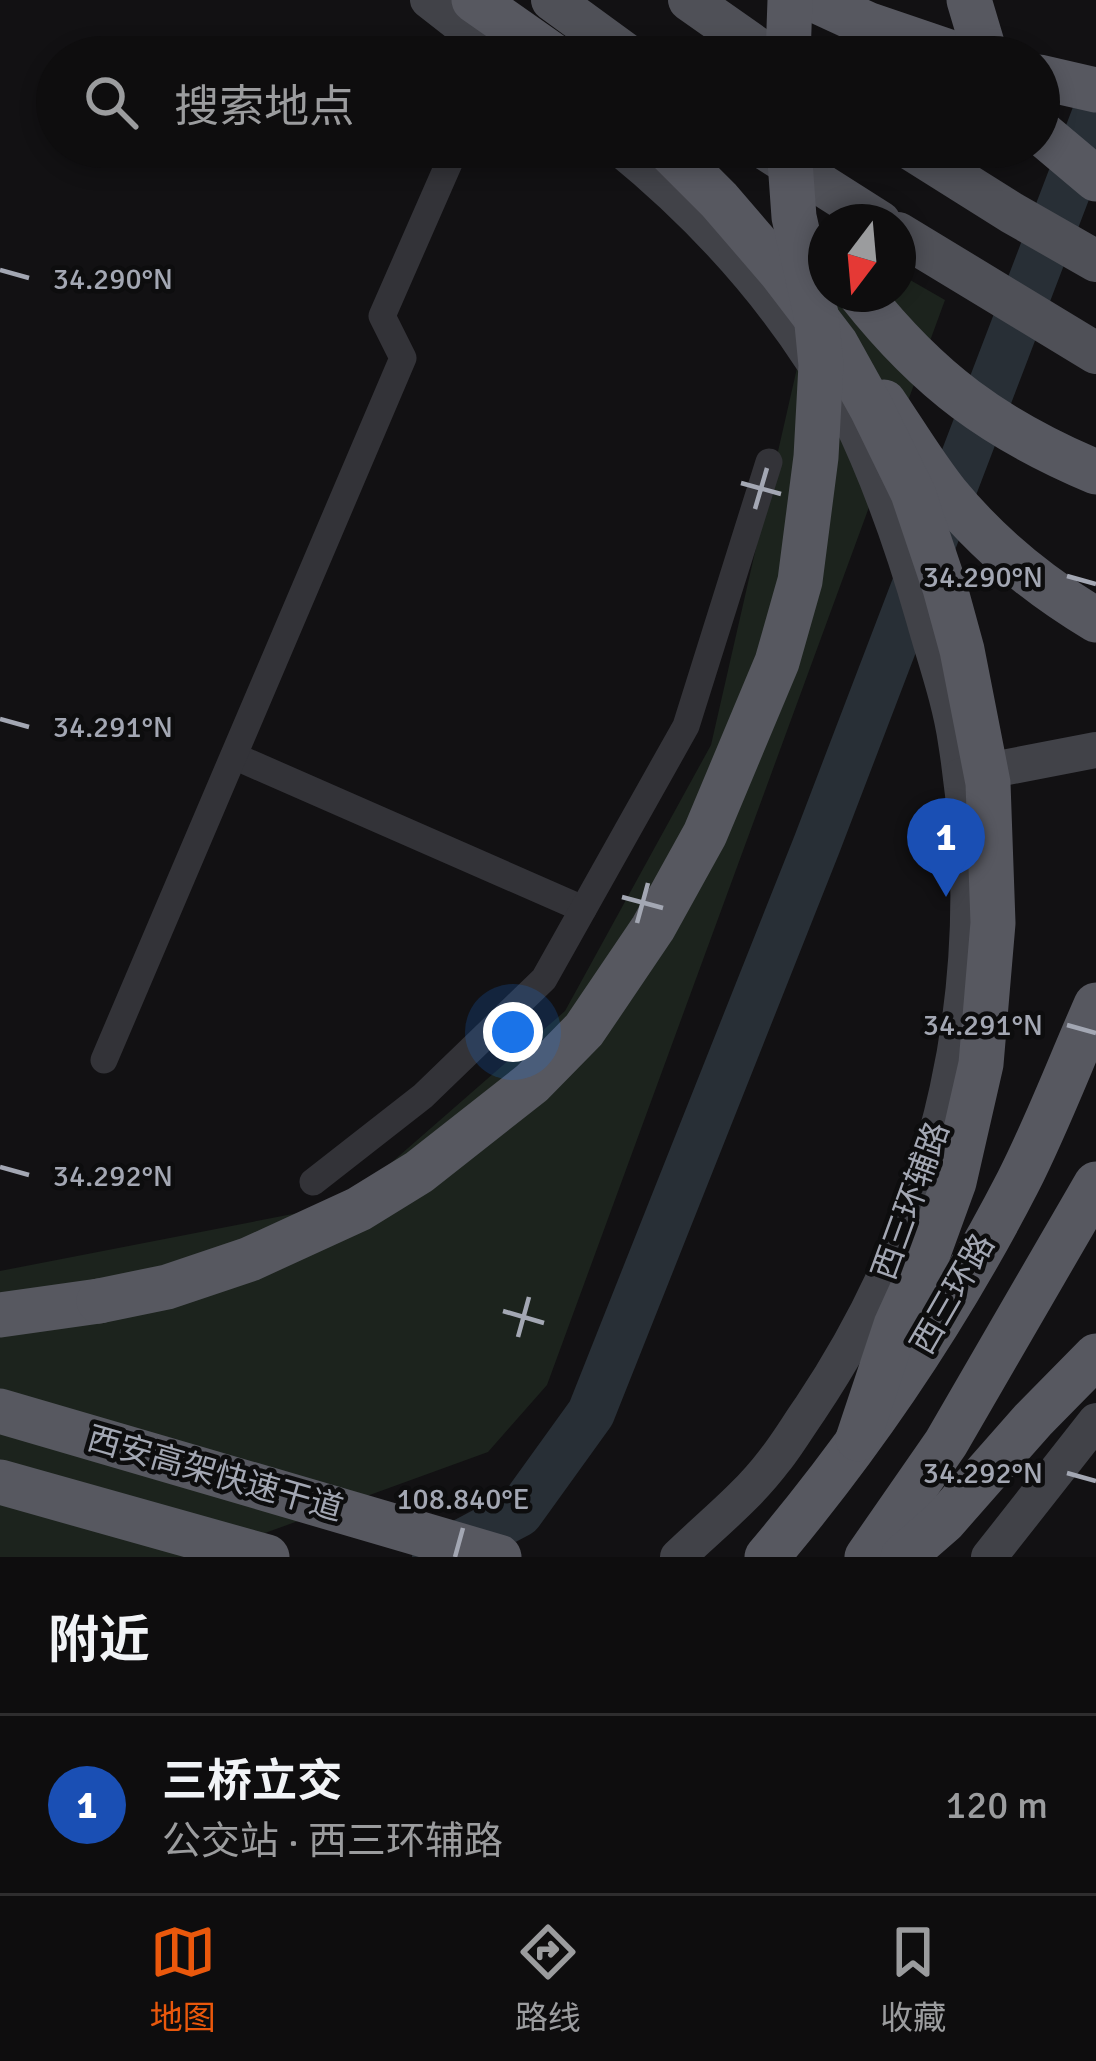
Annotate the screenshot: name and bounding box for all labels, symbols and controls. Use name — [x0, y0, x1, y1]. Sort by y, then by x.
search box — [36, 36, 1060, 168]
icon: search — [78, 69, 144, 135]
text: 搜索地点 — [174, 80, 354, 135]
north arrow — [808, 204, 916, 312]
text: 34.290°N — [53, 261, 173, 298]
text: 34.290°N — [923, 559, 1043, 596]
text: 34.291°N — [53, 709, 173, 746]
pin: 1 — [907, 798, 985, 897]
your location — [483, 1002, 543, 1062]
text: 34.291°N — [923, 1007, 1043, 1044]
street label: 西三环辅路 — [864, 1116, 958, 1286]
text: 34.292°N — [53, 1158, 173, 1195]
street label: 西三环路 — [902, 1227, 1004, 1361]
street label: 西安高架快速干道 — [82, 1418, 348, 1530]
text: 34.292°N — [923, 1455, 1043, 1492]
text: 108.840°E — [396, 1481, 530, 1518]
text: 附近 — [48, 1609, 150, 1672]
text: 三桥立交 — [162, 1754, 342, 1809]
text: 1 — [76, 1781, 98, 1829]
text: 120 m — [945, 1781, 1048, 1829]
text: 公交站 · 西三环辅路 — [162, 1817, 503, 1865]
tab: 地图 — [150, 1919, 216, 2039]
tab: 路线 — [515, 1919, 581, 2039]
tab: 收藏 — [880, 1919, 946, 2039]

